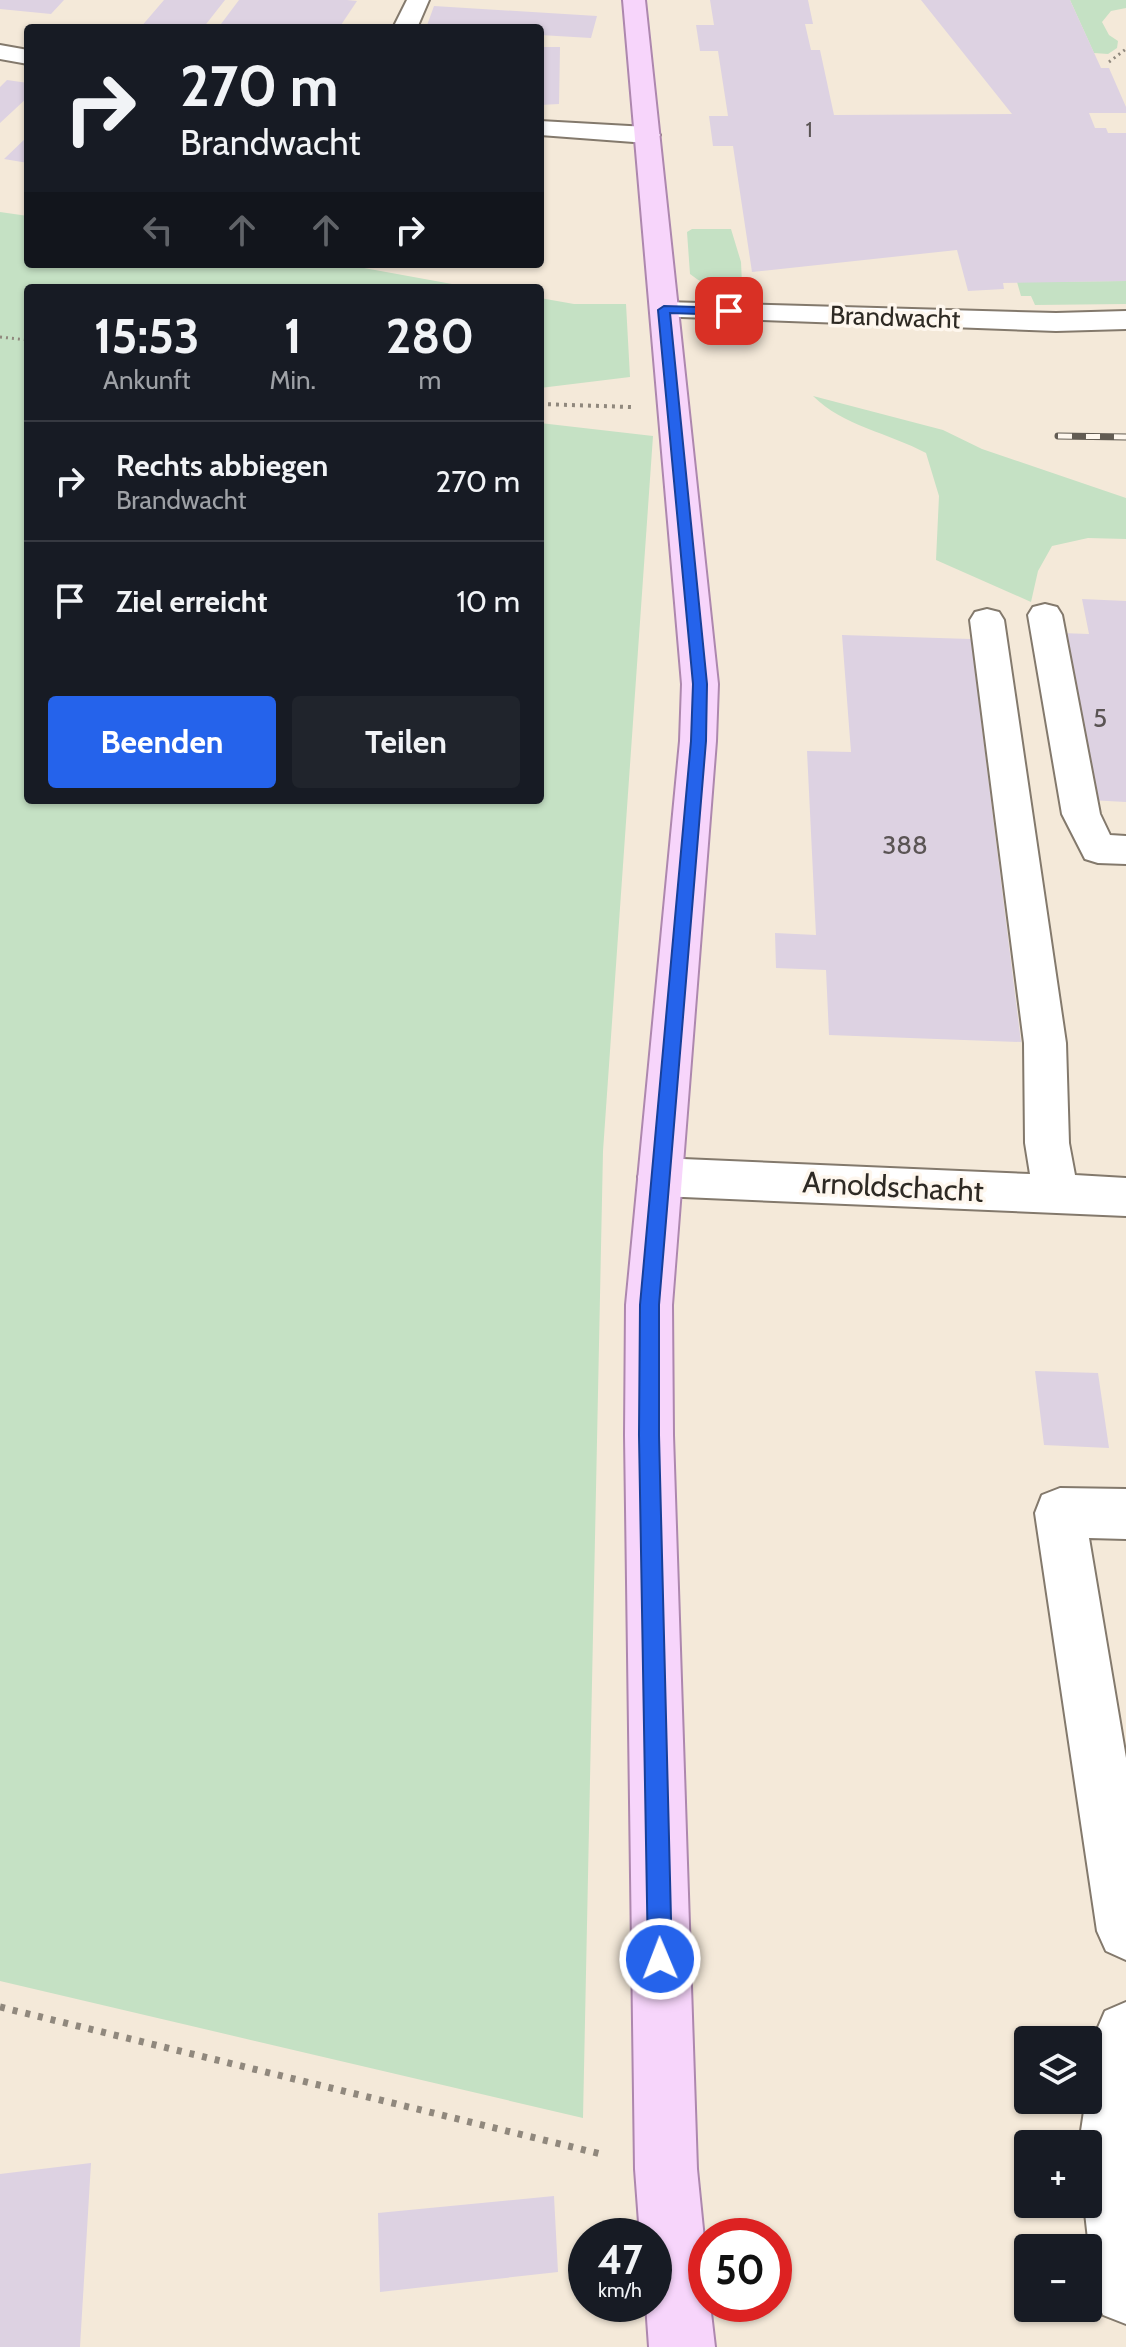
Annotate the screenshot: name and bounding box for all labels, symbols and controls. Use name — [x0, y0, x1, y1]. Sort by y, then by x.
text: 270 m — [180, 52, 338, 120]
icon: right — [48, 56, 152, 160]
house number: 1 — [805, 116, 813, 143]
text: Brandwacht — [180, 120, 361, 164]
icon: left — [136, 208, 180, 252]
icon: ahead — [220, 208, 264, 252]
icon: ahead — [304, 208, 348, 252]
icon: right — [388, 208, 432, 252]
pin — [695, 277, 763, 345]
icon: arrive — [707, 289, 751, 333]
street label: Brandwacht — [829, 299, 961, 335]
text: 15:53 — [94, 307, 200, 365]
text: 1 — [284, 307, 302, 365]
text: 280 — [386, 307, 474, 365]
text: Ankunft — [103, 364, 191, 396]
text: Min. — [270, 364, 316, 396]
text: m — [419, 364, 441, 396]
text: Rechts abbiegen — [116, 447, 328, 484]
icon: right — [48, 459, 92, 503]
text: 270 m — [435, 463, 520, 500]
text: Brandwacht — [116, 484, 247, 516]
icon: arrive — [48, 579, 92, 623]
text: Ziel erreicht — [116, 583, 267, 620]
text: 10 m — [456, 583, 520, 620]
button: Beenden — [48, 696, 276, 788]
button: Teilen — [292, 696, 520, 788]
house number: 5 — [1093, 702, 1107, 734]
house number: 388 — [882, 829, 928, 861]
street label: Arnoldschacht — [802, 1163, 985, 1210]
position arrow — [618, 1917, 702, 2001]
map controls — [1014, 2026, 1102, 2322]
button: layers — [1014, 2026, 1102, 2114]
button: + — [1014, 2130, 1102, 2218]
speed limit sign: 50 — [688, 2218, 792, 2322]
button: − — [1014, 2234, 1102, 2322]
text: 47 — [597, 2235, 643, 2284]
text: km/h — [598, 2278, 642, 2302]

